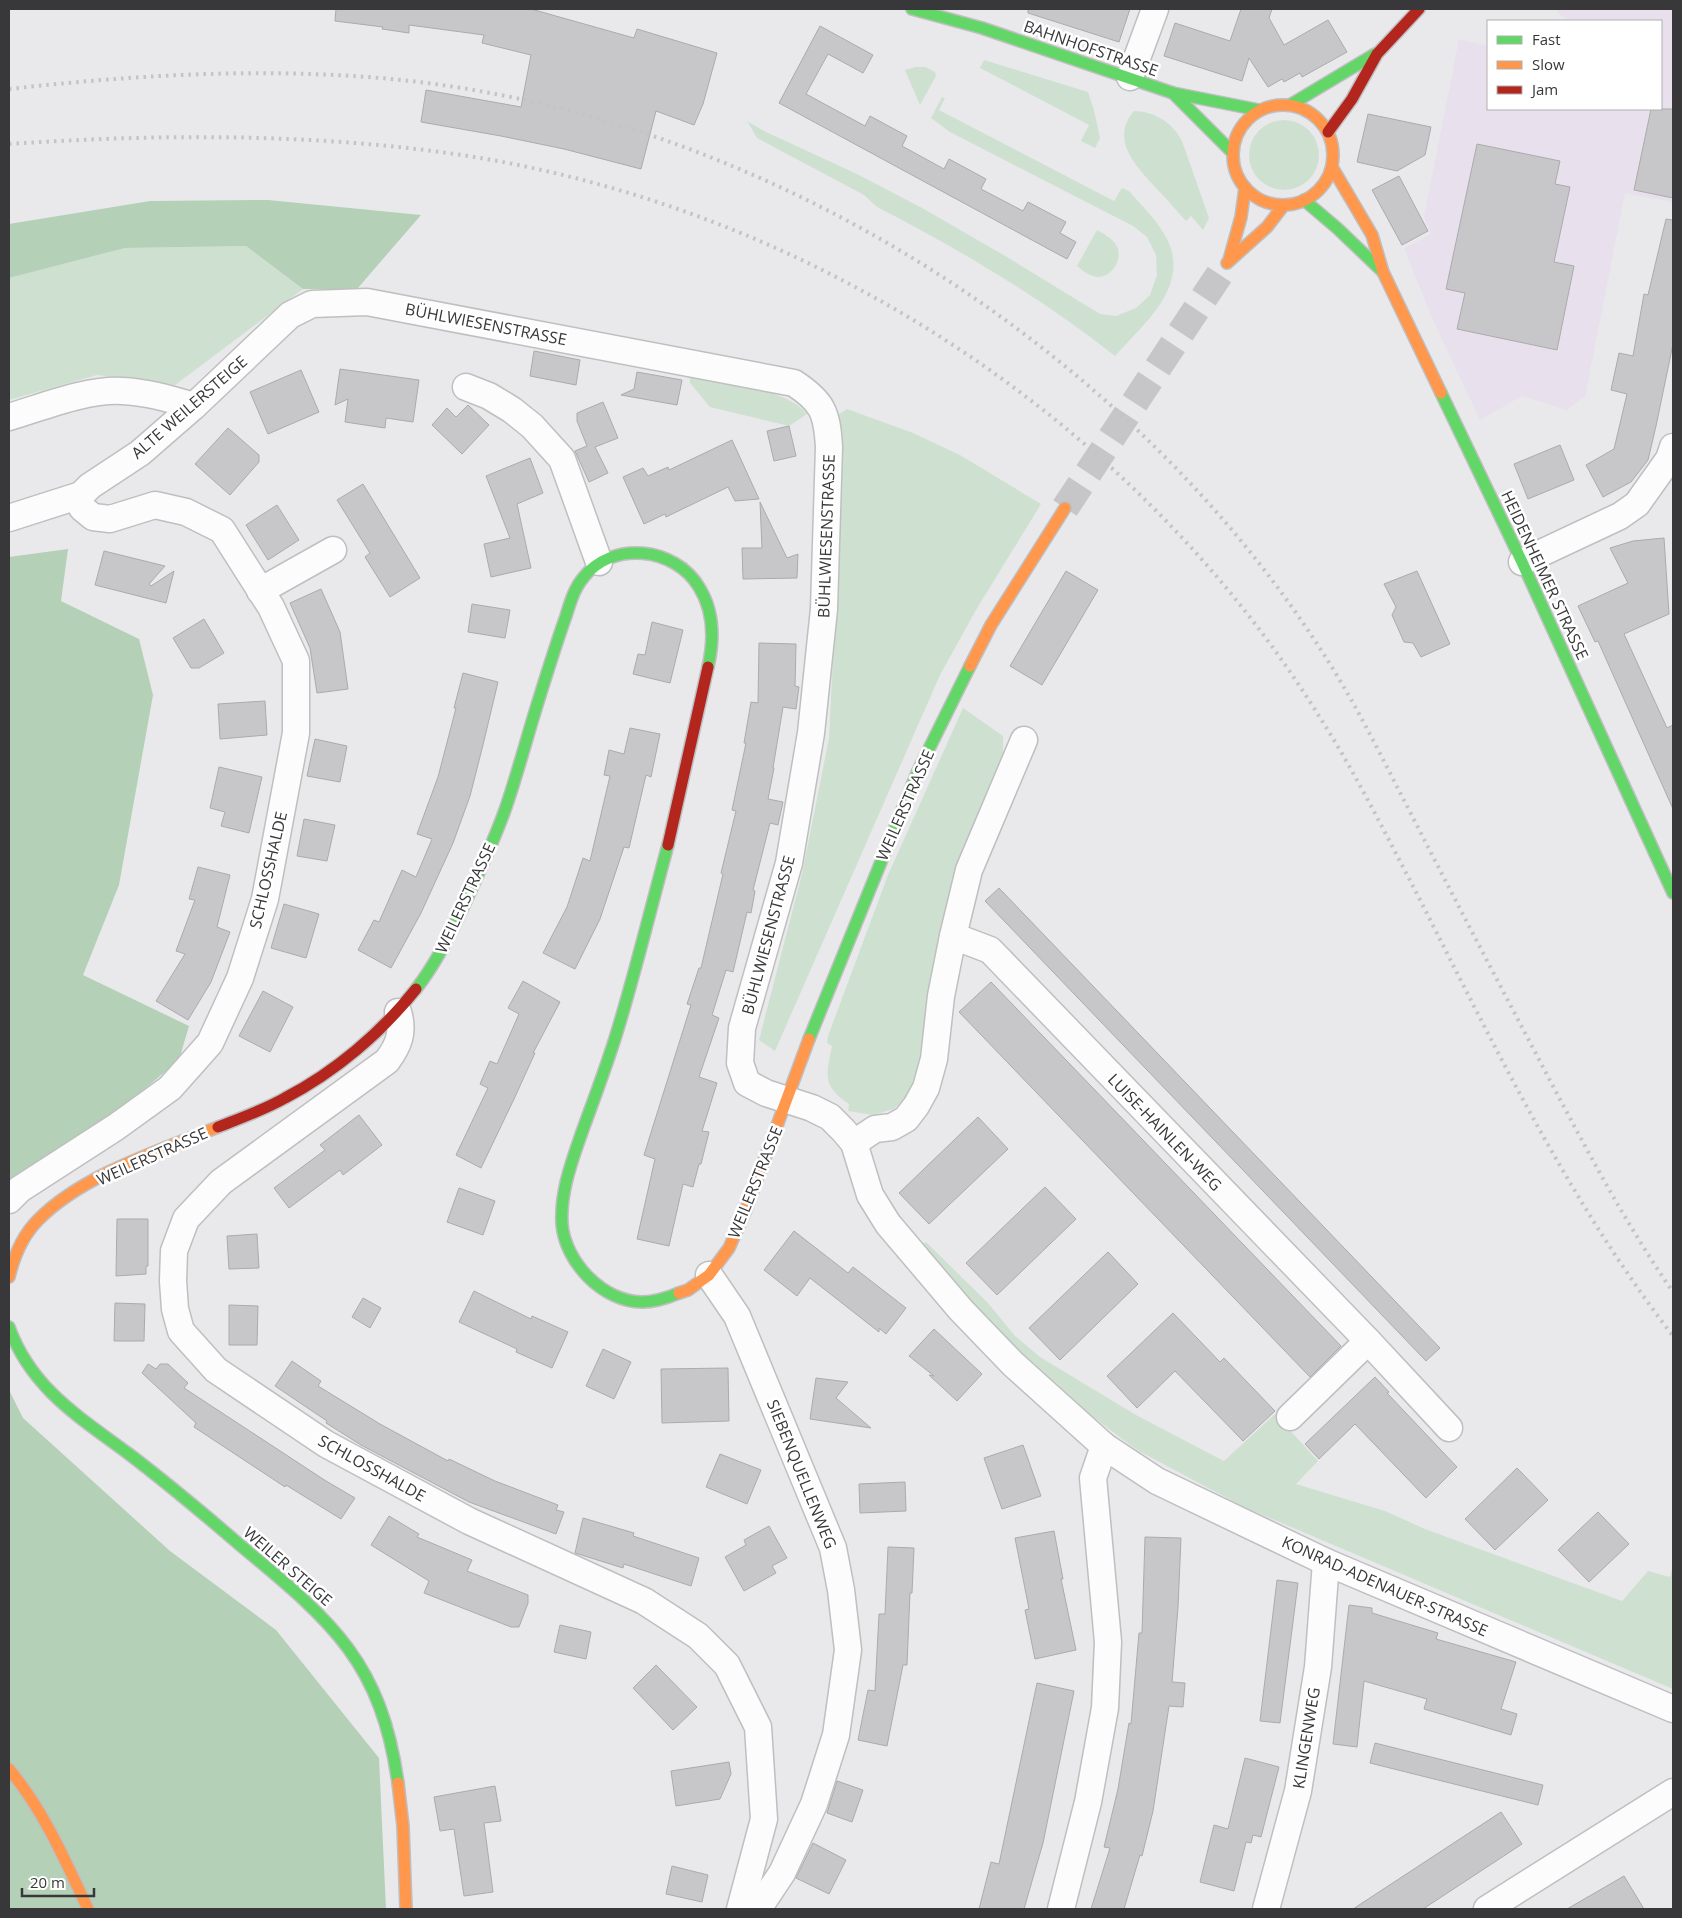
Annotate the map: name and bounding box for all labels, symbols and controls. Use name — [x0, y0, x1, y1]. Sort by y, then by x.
street label: BAHNHOFSTRASSE — [1021, 15, 1161, 81]
legend — [1487, 20, 1662, 110]
text: Fast — [1532, 29, 1561, 49]
text: Slow — [1532, 54, 1565, 74]
text: Jam — [1530, 79, 1558, 99]
street label: BÜHLWIESENSTRASSE — [403, 298, 569, 350]
street label: ALTE WEILERSTEIGE — [126, 350, 252, 464]
street label: BÜHLWIESENSTRASSE — [812, 454, 840, 618]
street label: HEIDENHEIMER STRASSE — [1496, 487, 1594, 663]
street label: WEILERSTRASSE — [871, 746, 939, 864]
street label: SCHLOSSHALDE — [244, 809, 292, 931]
street label: WEILERSTRASSE — [430, 839, 500, 957]
street label: BÜHLWIESENSTRASSE — [736, 853, 800, 1017]
street label: LUISE-HAINLEN-WEG — [1103, 1068, 1227, 1196]
street label: WEILERSTRASSE — [93, 1122, 211, 1190]
street label: WEILERSTRASSE — [722, 1123, 788, 1241]
street label: SIEBENQUELLENWEG — [762, 1396, 842, 1552]
street label: SCHLOSSHALDE — [314, 1429, 430, 1507]
street label: WEILER STEIGE — [239, 1521, 337, 1611]
street label: KONRAD-ADENAUER-STRASSE — [1278, 1531, 1492, 1641]
street label: KLINGENWEG — [1287, 1686, 1325, 1790]
scale bar — [22, 1866, 95, 1898]
text: 20 m — [30, 1872, 65, 1892]

